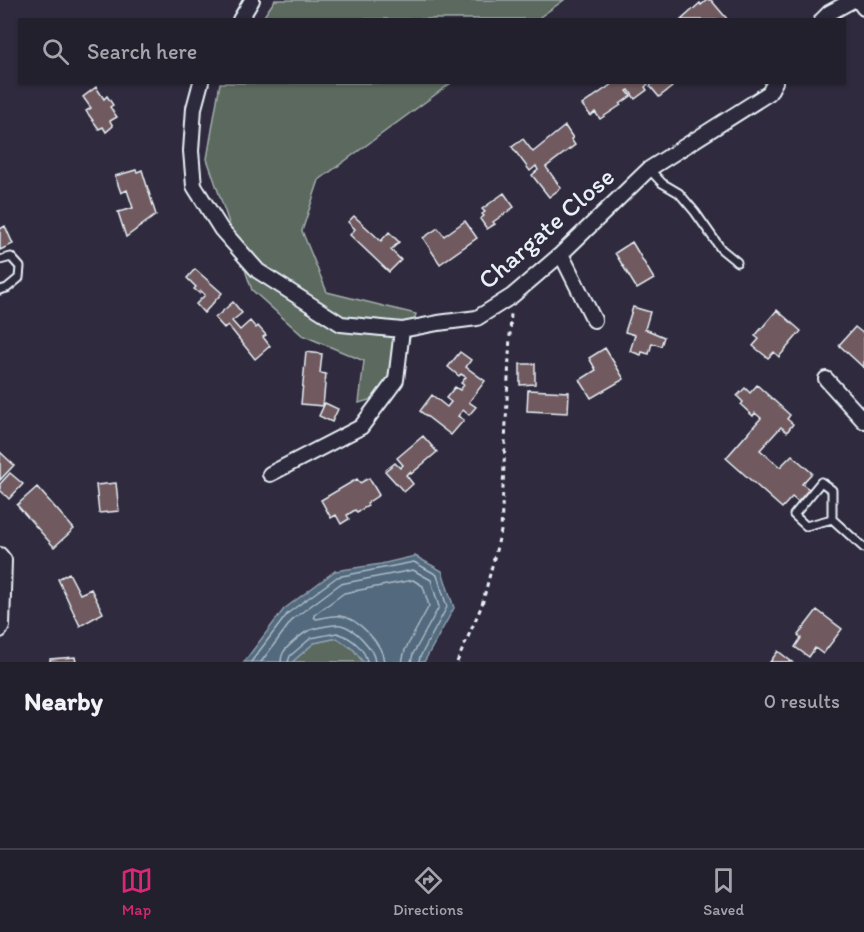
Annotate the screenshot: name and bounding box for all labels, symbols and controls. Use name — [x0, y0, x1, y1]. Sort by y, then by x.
search box — [18, 18, 846, 84]
icon: search — [39, 35, 72, 68]
text: Search here — [87, 38, 197, 65]
street label: Chargate Close — [471, 160, 621, 296]
text: Nearby — [24, 685, 103, 717]
text: 0 results — [764, 689, 840, 713]
tab: Map — [120, 864, 153, 919]
tab: Directions — [393, 864, 463, 919]
tab: Saved — [703, 864, 744, 919]

